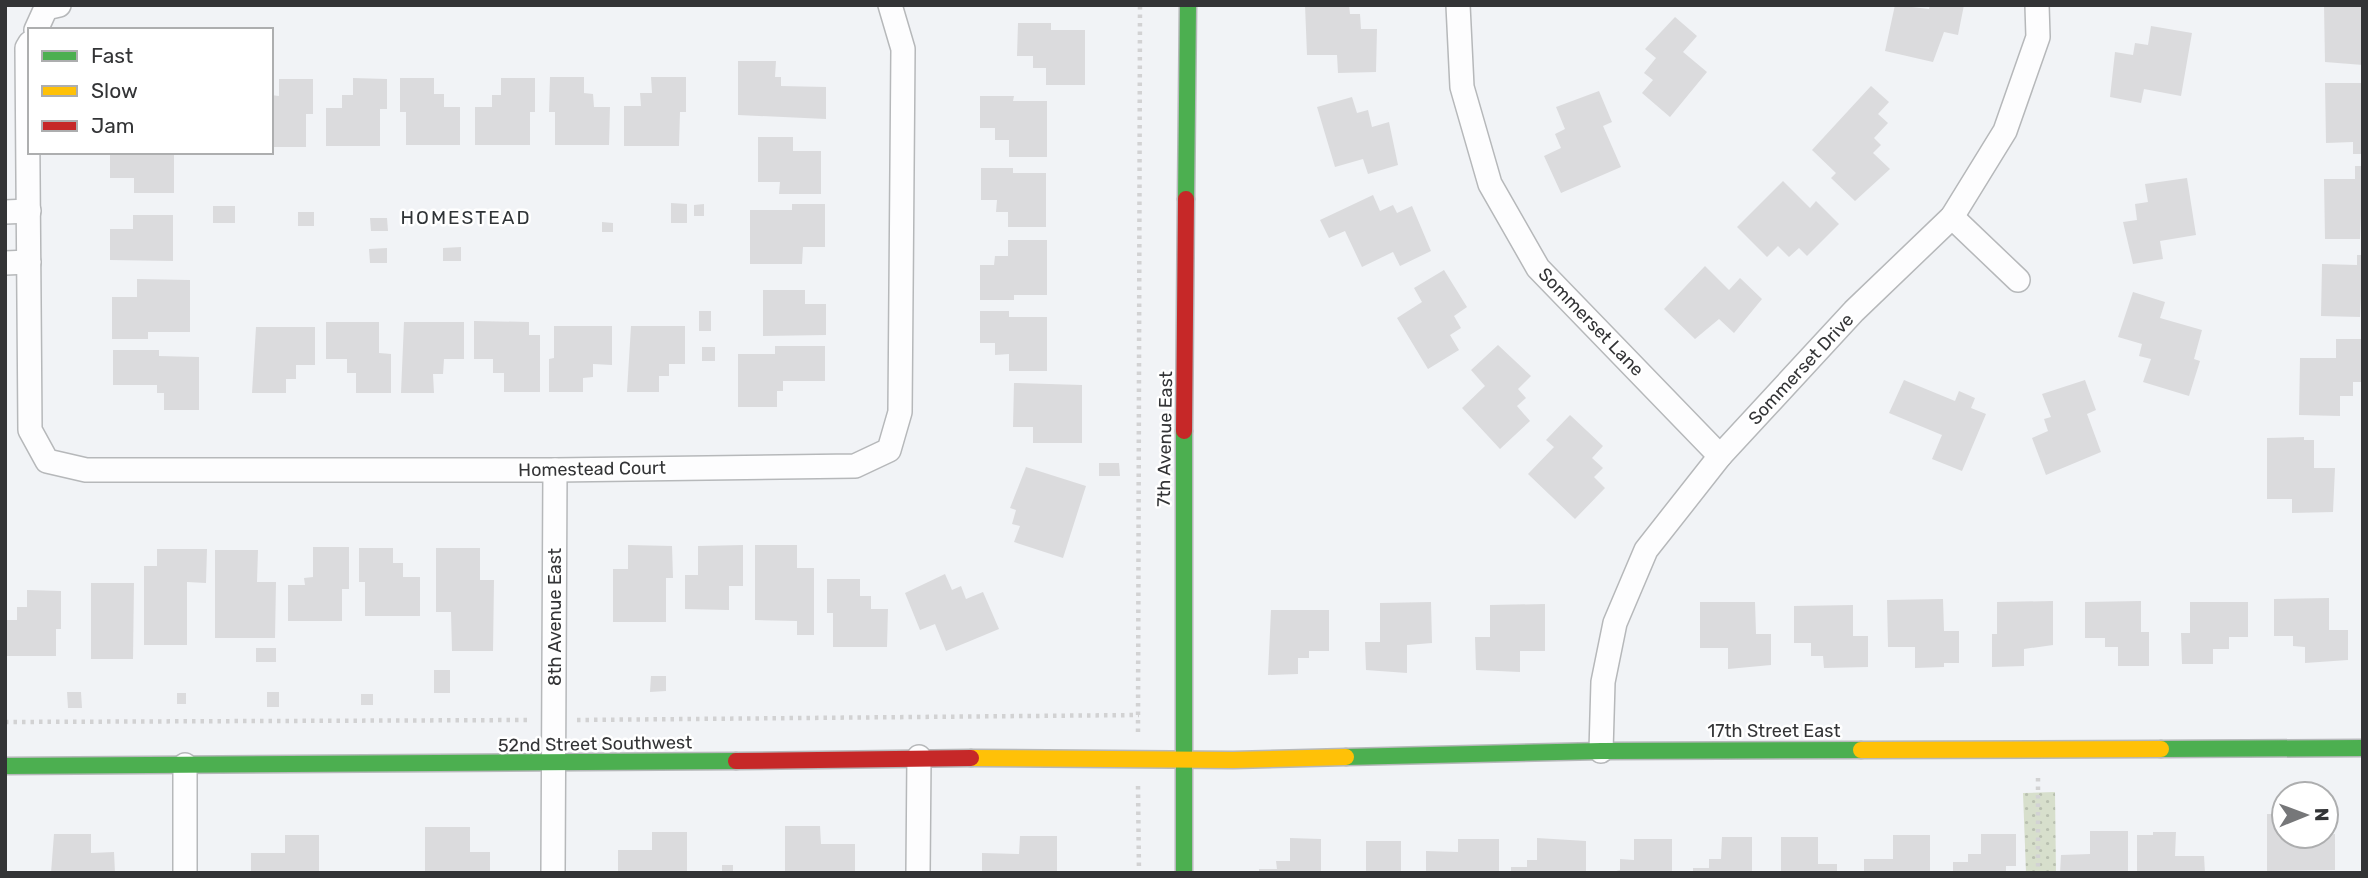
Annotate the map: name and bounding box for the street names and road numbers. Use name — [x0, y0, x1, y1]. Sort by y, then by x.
street label: Sommerset Lane — [1534, 263, 1648, 381]
street label: Sommerset Drive — [1744, 309, 1858, 429]
street label: 7th Avenue East — [1153, 371, 1177, 507]
street label: Homestead Court — [518, 457, 666, 481]
street label: 8th Avenue East — [544, 548, 566, 686]
street label: 17th Street East — [1708, 720, 1840, 742]
street label: 52nd Street Southwest — [498, 731, 692, 757]

